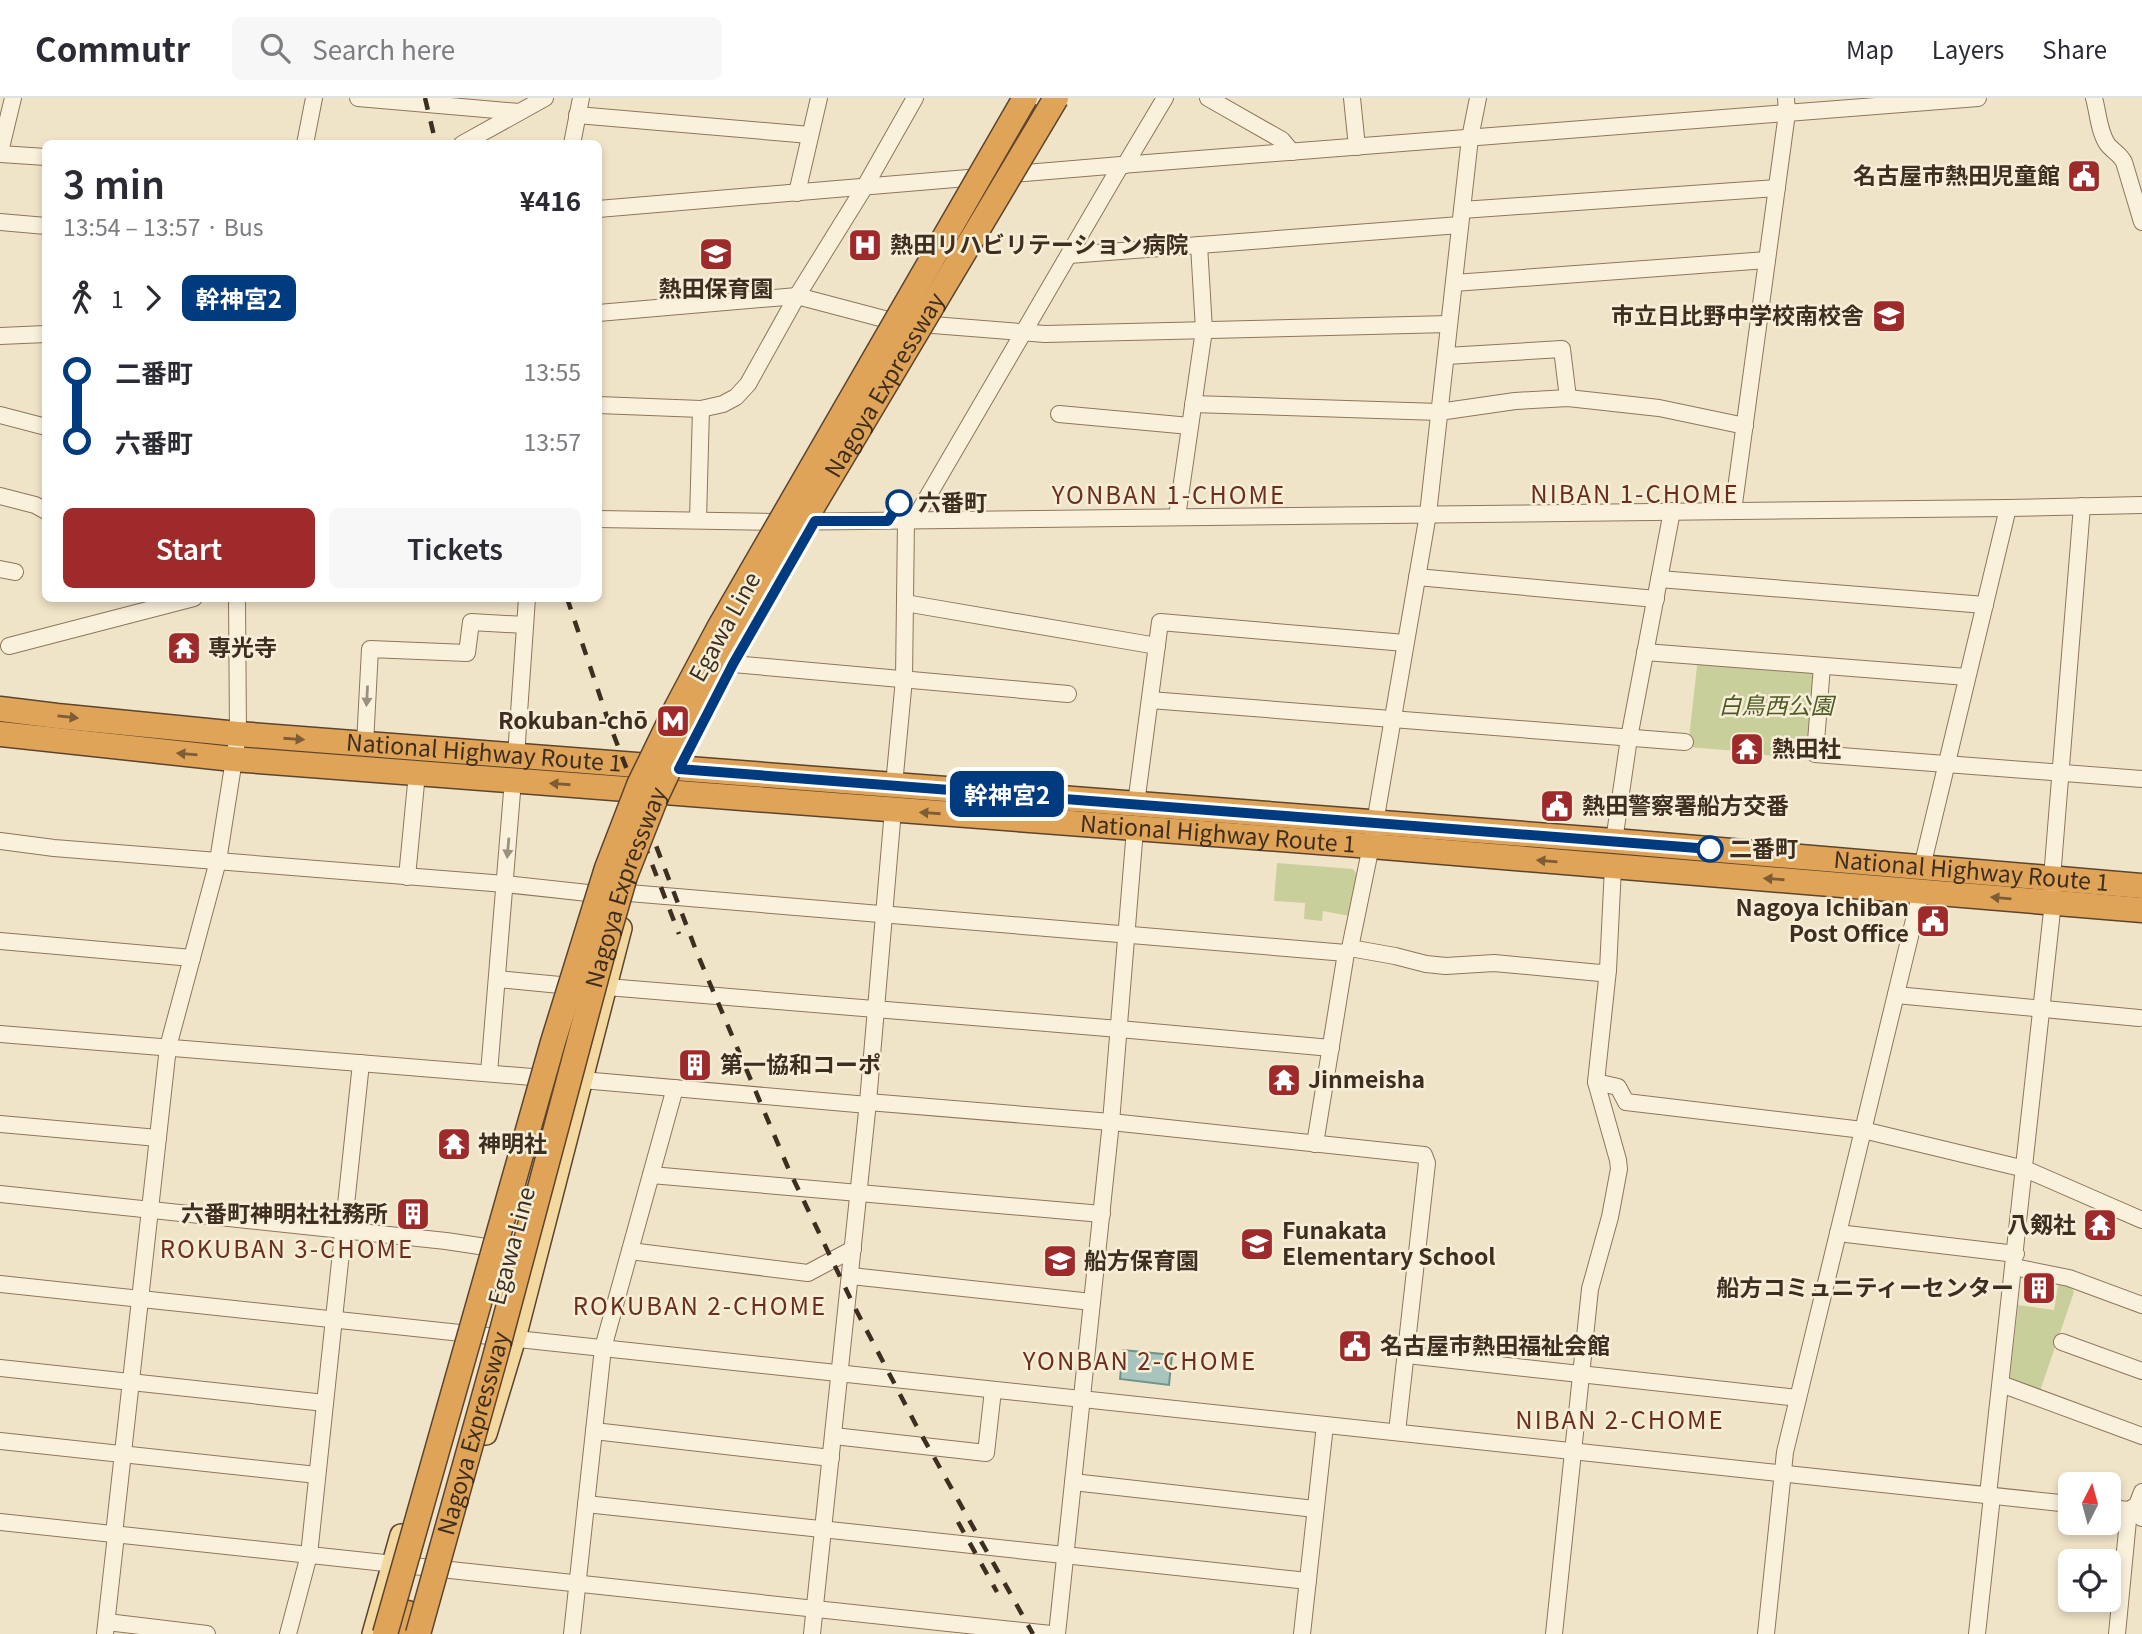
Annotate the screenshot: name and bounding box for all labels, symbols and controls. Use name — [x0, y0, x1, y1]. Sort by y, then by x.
search box — [232, 17, 722, 80]
text: Commutr — [35, 24, 190, 72]
icon: search — [256, 29, 294, 67]
text: Search here — [312, 30, 455, 67]
text: Map — [1846, 31, 1894, 66]
text: Layers — [1932, 31, 2004, 66]
text: Share — [2042, 31, 2107, 66]
text: 3 min — [63, 155, 165, 210]
place label: 名古屋市熱田児童館 — [1853, 157, 2060, 191]
public building icon: 名古屋市熱田児童館 — [2065, 157, 2103, 195]
text: ¥416 — [520, 181, 581, 218]
text: 13:54 – 13:57 · Bus — [63, 209, 264, 243]
hospital icon: 熱田リハビリテーション病院 — [846, 226, 884, 264]
place label: 熱田リハビリテーション病院 — [890, 226, 1189, 260]
school or university icon: 熱田保育園 — [697, 235, 735, 273]
place label: 熱田保育園 — [659, 270, 774, 304]
icon: walk — [63, 279, 101, 317]
icon: forward — [134, 279, 172, 317]
text: 幹神宮2 — [196, 280, 282, 315]
text: 1 — [111, 281, 124, 315]
street label: Nagoya Expressway — [815, 285, 951, 483]
place label: 市立日比野中学校南校舎 — [1611, 297, 1864, 331]
school or university icon: 市立日比野中学校南校舎 — [1870, 297, 1908, 335]
text: 二番町 — [115, 353, 193, 390]
text: 13:55 — [524, 354, 581, 388]
text: 六番町 — [115, 423, 193, 460]
text: 13:57 — [524, 424, 581, 458]
district label: NIBAN 1-CHOME — [1530, 475, 1740, 510]
district label: YONBAN 1-CHOME — [1051, 476, 1286, 511]
place label: 六番町 — [918, 484, 987, 518]
marker: 六番町 — [886, 490, 912, 516]
button: Start — [63, 508, 315, 588]
button: Tickets — [329, 508, 581, 588]
street label: Egawa Line — [679, 565, 767, 687]
temple icon: 専光寺 — [165, 629, 203, 667]
place label: 専光寺 — [208, 629, 277, 663]
one-way arrow — [362, 686, 373, 708]
park label: 白鳥西公園 — [1719, 687, 1837, 721]
place label: Rokuban-chō — [498, 702, 648, 736]
metro station icon: Rokuban-chō — [654, 702, 692, 740]
one-way arrow — [57, 712, 79, 723]
street label: National Highway Route 1 — [345, 723, 623, 779]
temple icon: 熱田社 — [1728, 730, 1766, 768]
place label: 熱田社 — [1772, 730, 1841, 764]
one-way arrow — [283, 733, 305, 744]
one-way arrow — [176, 748, 198, 759]
line badge: 幹神宮2 — [958, 771, 1056, 817]
text: 幹神宮2 — [964, 776, 1050, 811]
one-way arrow — [549, 778, 571, 789]
street label: Nagoya Expressway — [575, 781, 674, 991]
public building icon: 熱田警察署船方交番 — [1538, 787, 1576, 825]
place label: 熱田警察署船方交番 — [1582, 787, 1789, 821]
street label: National Highway Route 1 — [1079, 805, 1357, 860]
one-way arrow — [918, 807, 940, 818]
place label: 二番町 — [1729, 830, 1798, 864]
marker: 二番町 — [1697, 836, 1723, 862]
one-way arrow — [502, 838, 513, 860]
street label: National Highway Route 1 — [1832, 841, 2110, 898]
one-way arrow — [1536, 855, 1558, 866]
one-way arrow — [1763, 873, 1785, 884]
place label: Nagoya Ichiban Post Office — [1735, 889, 1909, 949]
one-way arrow — [1990, 892, 2012, 903]
public building icon: Nagoya Ichiban Post Office — [1914, 902, 1952, 940]
building icon: 第一協和コーポ — [676, 1046, 714, 1084]
place label: 第一協和コーポ — [720, 1046, 881, 1080]
temple icon: Jinmeisha — [1265, 1061, 1303, 1099]
place label: Jinmeisha — [1308, 1061, 1425, 1095]
temple icon: 神明社 — [435, 1125, 473, 1163]
place label: 神明社 — [478, 1125, 547, 1159]
street label: Egawa Line — [478, 1183, 542, 1308]
place label: 六番町神明社社務所 — [181, 1195, 388, 1229]
building icon: 六番町神明社社務所 — [394, 1195, 432, 1233]
place label: 八剱社 — [2007, 1206, 2076, 1240]
temple icon: 八剱社 — [2081, 1206, 2119, 1244]
place label: Funakata Elementary School — [1282, 1212, 1496, 1272]
school or university icon: Funakata Elementary School — [1238, 1225, 1276, 1263]
district label: ROKUBAN 3-CHOME — [160, 1230, 414, 1265]
school or university icon: 船方保育園 — [1041, 1242, 1079, 1280]
place label: 船方保育園 — [1084, 1242, 1199, 1276]
place label: 船方コミュニティーセンター — [1716, 1269, 2014, 1303]
building icon: 船方コミュニティーセンター — [2020, 1269, 2058, 1307]
district label: ROKUBAN 2-CHOME — [573, 1287, 827, 1322]
public building icon: 名古屋市熱田福祉会館 — [1336, 1327, 1374, 1365]
place label: 名古屋市熱田福祉会館 — [1380, 1327, 1610, 1361]
street label: Nagoya Expressway — [427, 1328, 516, 1539]
district label: YONBAN 2-CHOME — [1022, 1342, 1257, 1377]
district label: NIBAN 2-CHOME — [1515, 1401, 1725, 1436]
north arrow — [2058, 1472, 2121, 1535]
map controls — [2058, 1472, 2121, 1612]
button: locate — [2058, 1549, 2121, 1612]

